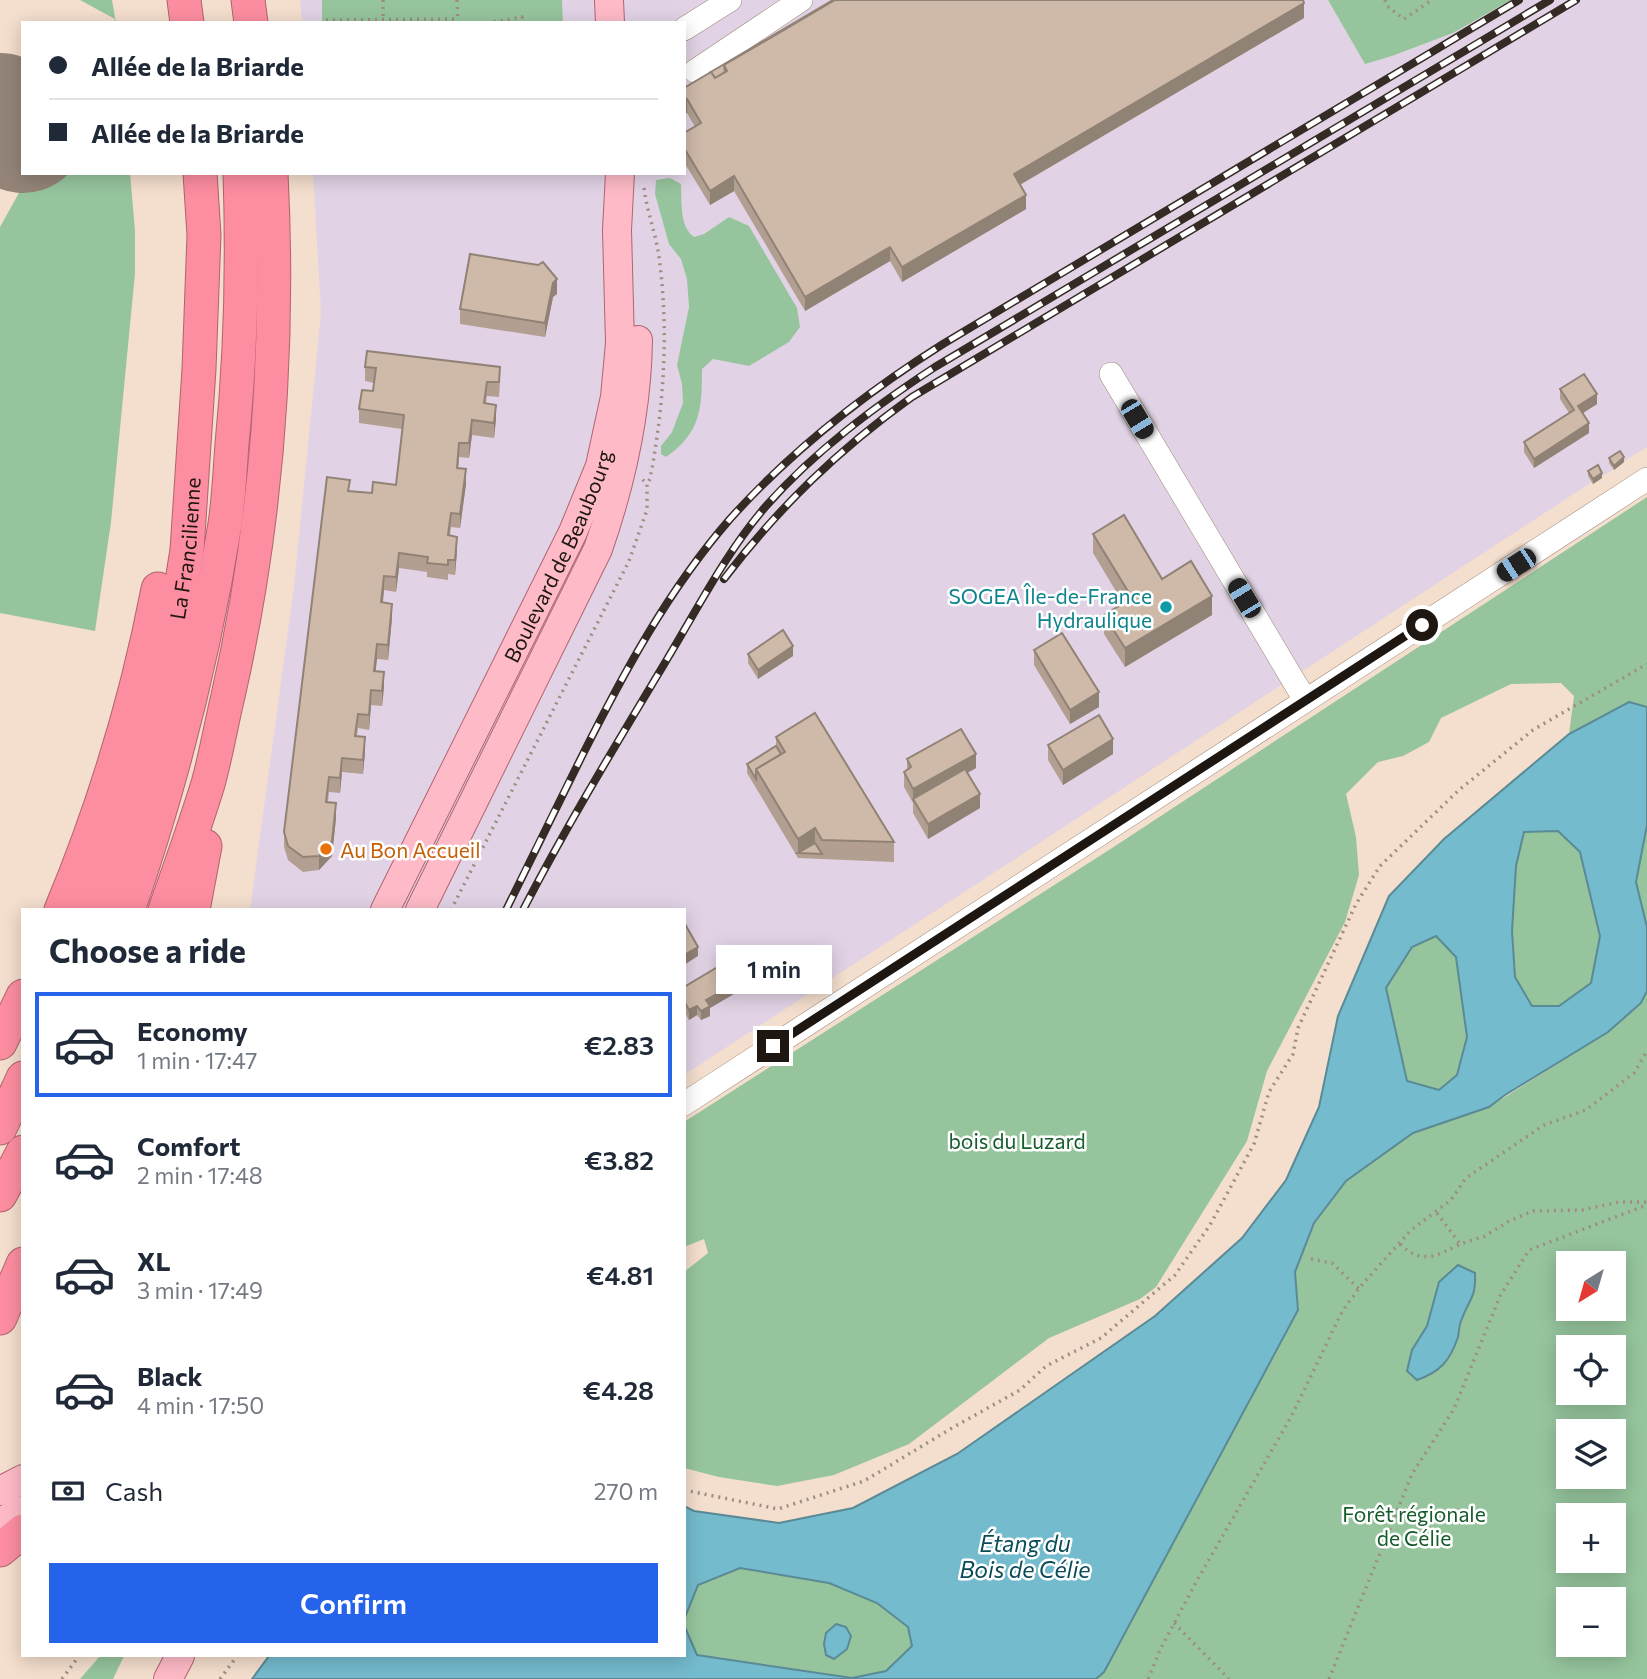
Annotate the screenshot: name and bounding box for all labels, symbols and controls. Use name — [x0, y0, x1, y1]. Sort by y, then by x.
text: Allée de la Briarde — [91, 50, 304, 81]
text: Allée de la Briarde — [91, 117, 304, 148]
car — [1118, 396, 1157, 442]
street label: Boulevard de Beaubourg — [498, 448, 616, 666]
street label: La Francilienne — [164, 477, 204, 621]
car — [1493, 545, 1540, 585]
car — [1225, 575, 1264, 621]
place label: SOGEA Île-de-France Hydraulique — [949, 583, 1152, 632]
marker: SOGEA Île-de-France Hydraulique — [1158, 599, 1174, 615]
route start — [1406, 609, 1438, 641]
place label: Au Bon Accueil — [340, 837, 481, 862]
marker: Au Bon Accueil — [318, 841, 334, 857]
text: Choose a ride — [49, 930, 246, 970]
callout: 1 min — [715, 944, 831, 993]
text: 1 min — [747, 955, 801, 983]
icon: car — [53, 1013, 116, 1076]
text: Economy — [137, 1015, 248, 1046]
text: €2.83 — [584, 1029, 654, 1060]
route end — [757, 1030, 789, 1062]
text: 1 min · 17:47 — [137, 1046, 258, 1074]
icon: car — [53, 1128, 116, 1191]
park label: bois du Luzard — [948, 1128, 1086, 1153]
text: Comfort — [137, 1130, 240, 1161]
text: €3.82 — [584, 1144, 654, 1175]
text: 2 min · 17:48 — [137, 1161, 263, 1189]
icon: car — [53, 1243, 116, 1306]
text: XL — [137, 1245, 171, 1276]
north arrow — [1556, 1251, 1626, 1321]
map controls — [1556, 1251, 1626, 1657]
text: €4.81 — [586, 1259, 654, 1290]
text: 3 min · 17:49 — [137, 1276, 263, 1304]
button: locate — [1556, 1335, 1626, 1405]
icon: car — [53, 1358, 116, 1421]
text: Black — [137, 1360, 203, 1391]
text: €4.28 — [583, 1374, 654, 1405]
text: 4 min · 17:50 — [137, 1391, 264, 1419]
button: layers — [1556, 1419, 1626, 1489]
icon: cash — [49, 1472, 87, 1510]
text: Cash — [105, 1475, 163, 1506]
text: 270 m — [594, 1477, 658, 1505]
park label: Forêt régionale de Célie — [1342, 1501, 1486, 1550]
button: + — [1556, 1503, 1626, 1573]
water label: Étang du Bois de Célie — [960, 1529, 1090, 1583]
button: Confirm — [49, 1563, 658, 1643]
button: − — [1556, 1587, 1626, 1657]

